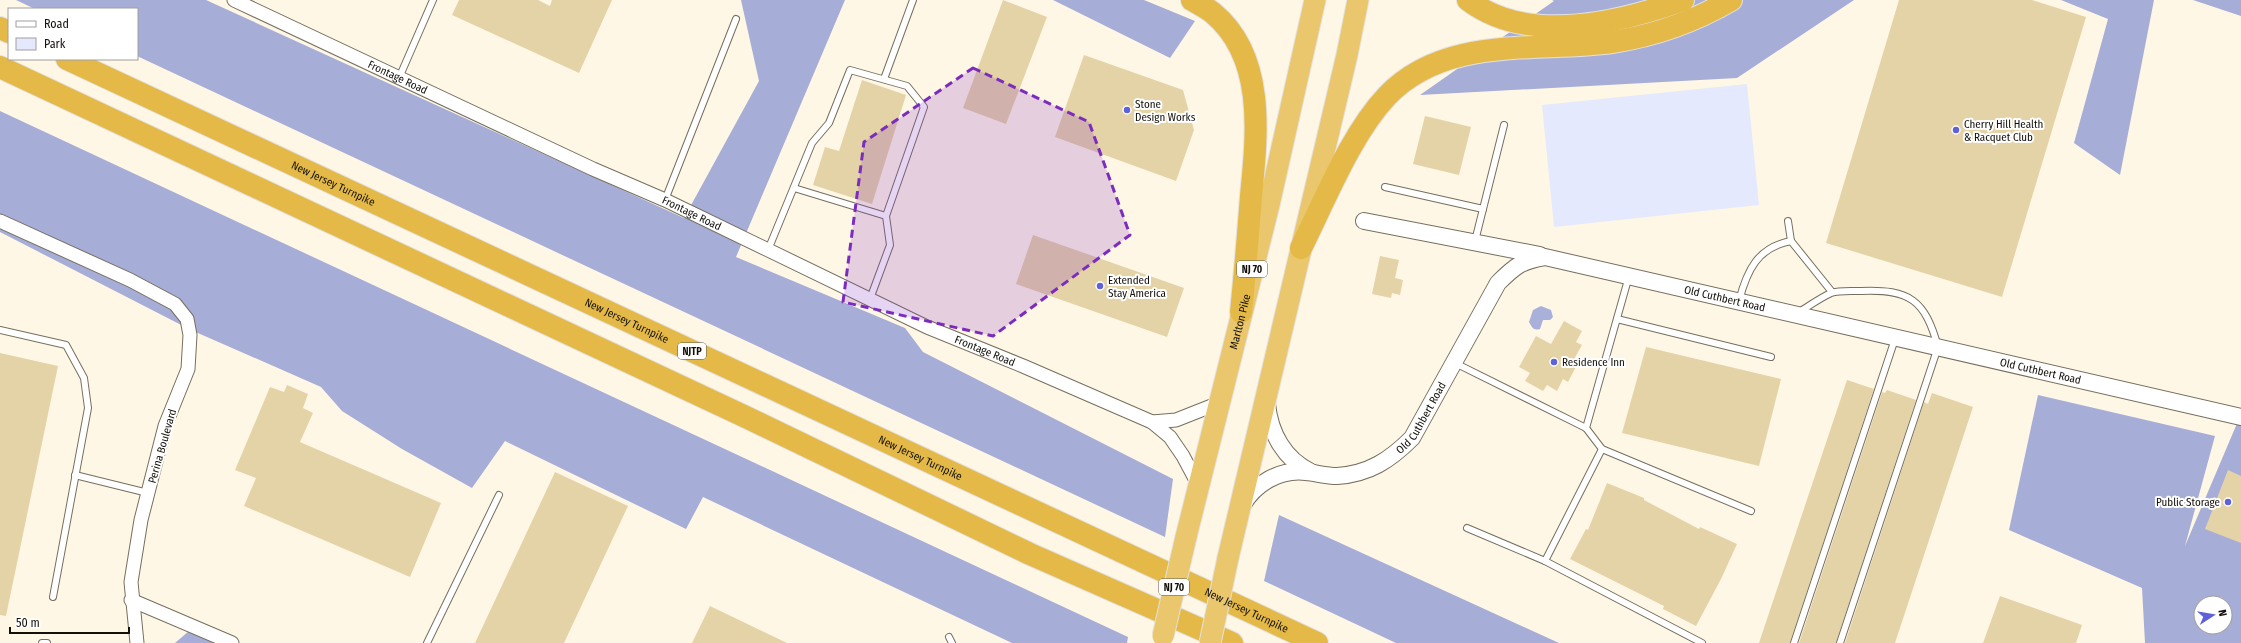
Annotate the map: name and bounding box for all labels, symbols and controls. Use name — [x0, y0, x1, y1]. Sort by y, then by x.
legend — [8, 8, 138, 60]
text: Road — [44, 17, 69, 31]
text: Park — [44, 37, 66, 51]
street label: Frontage Road — [366, 58, 429, 97]
place label: Stone Design Works — [1135, 98, 1196, 124]
marker: Stone Design Works — [1122, 105, 1132, 115]
place label: Cherry Hill Health & Racquet Club — [1964, 118, 2043, 144]
marker: Cherry Hill Health & Racquet Club — [1951, 125, 1961, 135]
street label: New Jersey Turnpike — [289, 159, 377, 209]
street label: Frontage Road — [660, 194, 723, 233]
road number: NJ 70 — [1237, 261, 1267, 277]
place label: Extended Stay America — [1108, 274, 1166, 300]
marker: Extended Stay America — [1095, 281, 1105, 291]
street label: Old Cuthbert Road — [1683, 283, 1767, 314]
street label: Marlton Pike — [1227, 293, 1254, 351]
street label: New Jersey Turnpike — [583, 296, 671, 346]
street label: Frontage Road — [953, 333, 1017, 369]
road number: NJTP — [678, 343, 706, 359]
place label: Residence Inn — [1562, 356, 1625, 369]
street label: Old Cuthbert Road — [1999, 356, 2082, 387]
marker: Residence Inn — [1549, 357, 1559, 367]
street label: Old Cuthbert Road — [1394, 380, 1449, 457]
street label: Perina Boulevard — [146, 408, 179, 485]
street label: New Jersey Turnpike — [876, 433, 964, 483]
place label: Public Storage — [2156, 496, 2220, 509]
marker: Public Storage — [2223, 497, 2233, 507]
road number: NJ 70 — [1159, 579, 1189, 595]
street label: New Jersey Turnpike — [1202, 585, 1290, 636]
north arrow — [2193, 595, 2233, 635]
text: N — [2215, 608, 2229, 618]
scale bar — [10, 609, 129, 635]
text: 50 m — [16, 616, 40, 630]

